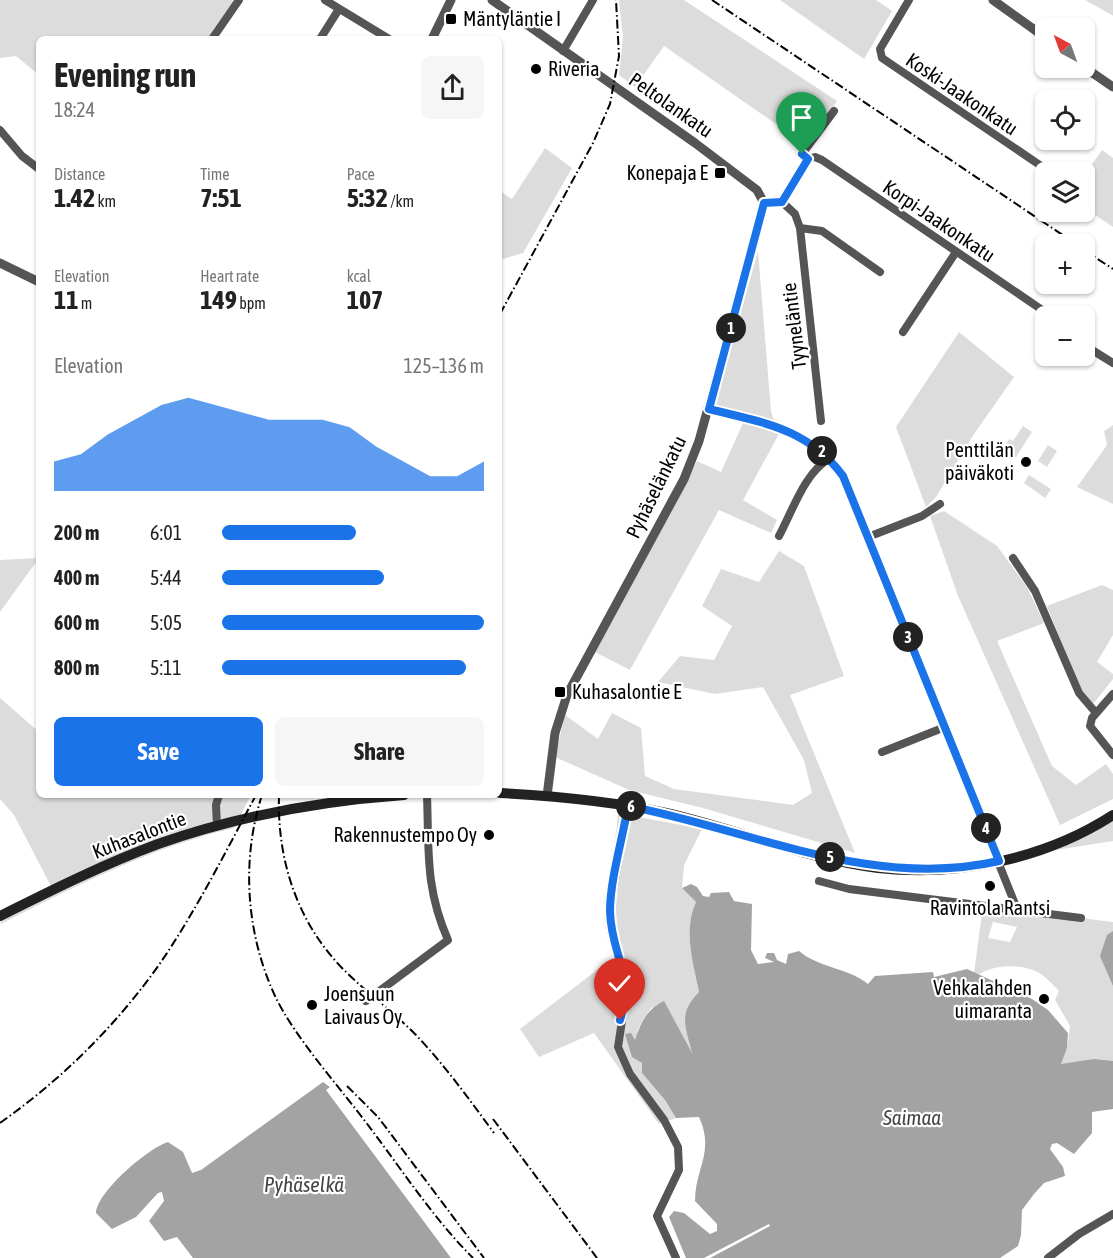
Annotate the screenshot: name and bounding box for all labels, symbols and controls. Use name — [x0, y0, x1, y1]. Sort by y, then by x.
place label: Mäntyläntie I — [463, 7, 561, 30]
marker: Mäntyläntie I — [444, 12, 458, 26]
north arrow — [1035, 18, 1095, 78]
map controls — [1035, 18, 1095, 366]
street label: Koski-Jaakonkatu — [902, 48, 1022, 139]
text: Evening run — [54, 56, 196, 94]
button: share — [421, 56, 484, 119]
place label: Riveria — [548, 57, 600, 80]
marker: Riveria — [529, 62, 543, 76]
street label: Peltolankatu — [625, 67, 718, 142]
button: locate — [1035, 90, 1095, 150]
pin — [776, 92, 827, 154]
text: 18:24 — [54, 98, 95, 121]
icon: arrive — [785, 101, 818, 134]
place label: Konepaja E — [626, 161, 708, 184]
button: layers — [1035, 162, 1095, 222]
text: Distance — [54, 165, 105, 183]
text: Time — [200, 165, 230, 183]
text: Pace — [347, 165, 375, 183]
marker: Konepaja E — [713, 166, 727, 180]
street label: Korpi-Jaakonkatu — [879, 175, 1000, 266]
text: 1.42 — [54, 183, 95, 213]
text: 7:51 — [200, 183, 242, 213]
text: 5:32 — [347, 183, 388, 213]
text: km — [95, 192, 116, 210]
text: /km — [388, 192, 414, 210]
button: + — [1035, 234, 1095, 294]
text: Elevation — [54, 267, 109, 285]
text: Heart rate — [200, 267, 259, 285]
text: kcal — [347, 267, 371, 285]
street label: Tyyneläntie — [777, 281, 810, 371]
text: 11 — [54, 285, 78, 315]
text: 149 — [200, 285, 237, 315]
text: 107 — [347, 285, 383, 315]
text: m — [78, 294, 92, 312]
text: bpm — [237, 294, 266, 312]
button: − — [1035, 306, 1095, 366]
pin: 1 — [716, 313, 746, 343]
text: 1 — [727, 319, 735, 337]
text: Elevation — [54, 354, 123, 377]
text: 125–136 m — [403, 354, 484, 377]
street label: Pyhäselänkatu — [621, 432, 690, 542]
pin: 2 — [807, 436, 837, 466]
place label: Penttilän päiväkoti — [945, 438, 1014, 484]
text: 2 — [818, 442, 826, 460]
marker: Penttilän päiväkoti — [1019, 455, 1033, 469]
text: 200 m — [54, 521, 99, 544]
text: 6:01 — [150, 521, 182, 544]
text: 400 m — [54, 566, 99, 589]
text: 5:44 — [150, 566, 182, 589]
text: 600 m — [54, 611, 99, 634]
text: 5:05 — [150, 611, 182, 634]
pin: 3 — [893, 622, 923, 652]
text: 3 — [904, 628, 912, 646]
text: 800 m — [54, 656, 99, 679]
text: 5:11 — [150, 656, 182, 679]
place label: Kuhasalontie E — [572, 680, 682, 703]
marker: Kuhasalontie E — [553, 685, 567, 699]
button: Save — [54, 717, 263, 786]
button: Share — [275, 717, 484, 786]
pin: 6 — [616, 791, 646, 821]
text: 6 — [627, 797, 635, 815]
street label: Kuhasalontie — [89, 806, 189, 863]
pin: 4 — [971, 813, 1001, 843]
text: 4 — [982, 819, 990, 837]
place label: Rakennustempo Oy — [334, 823, 477, 846]
marker: Rakennustempo Oy — [482, 828, 496, 842]
pin: 5 — [815, 842, 845, 872]
text: 5 — [826, 848, 834, 866]
marker: Ravintola Rantsi — [983, 879, 997, 893]
place label: Ravintola Rantsi — [930, 896, 1050, 919]
pin — [594, 958, 645, 1020]
icon: check — [603, 967, 636, 1000]
place label: Vehkalahden uimaranta — [933, 976, 1032, 1022]
place label: Joensuun Laivaus Oy — [324, 982, 402, 1028]
marker: Vehkalahden uimaranta — [1037, 992, 1051, 1006]
marker: Joensuun Laivaus Oy — [305, 998, 319, 1012]
water label: Saimaa — [882, 1105, 941, 1129]
water label: Pyhäselkä — [264, 1172, 344, 1196]

